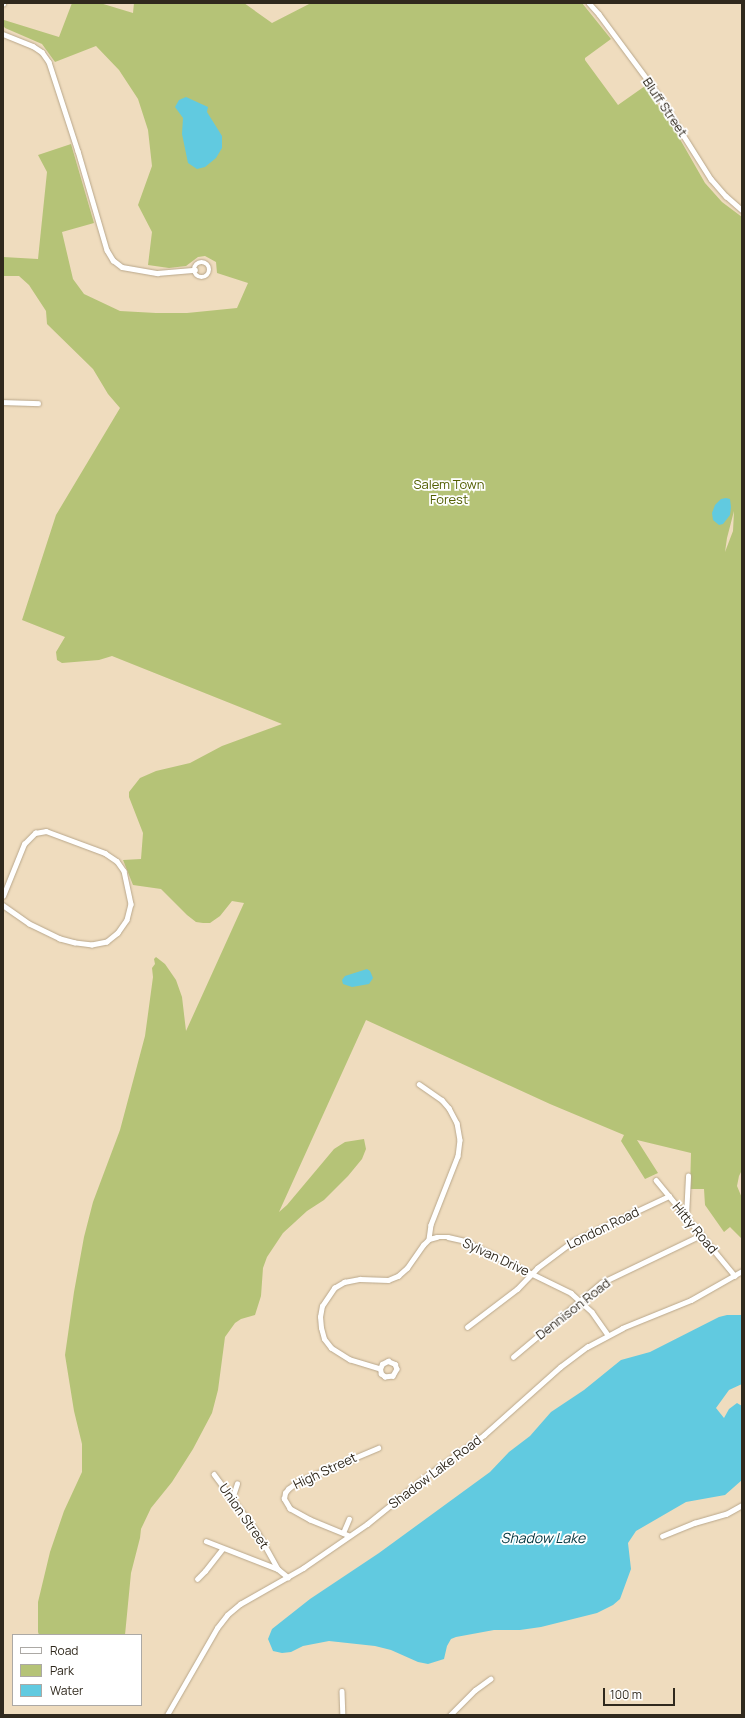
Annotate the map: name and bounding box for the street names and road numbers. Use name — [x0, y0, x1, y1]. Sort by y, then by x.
street label: Bluff Street — [639, 74, 691, 140]
street label: Hitty Road — [669, 1199, 721, 1257]
street label: London Road — [564, 1204, 642, 1252]
street label: Sylvan Drive — [460, 1235, 532, 1279]
street label: Dennison Road — [533, 1275, 613, 1343]
street label: Shadow Lake Road — [386, 1432, 484, 1512]
street label: High Street — [291, 1450, 359, 1492]
street label: Union Street — [216, 1480, 272, 1552]

